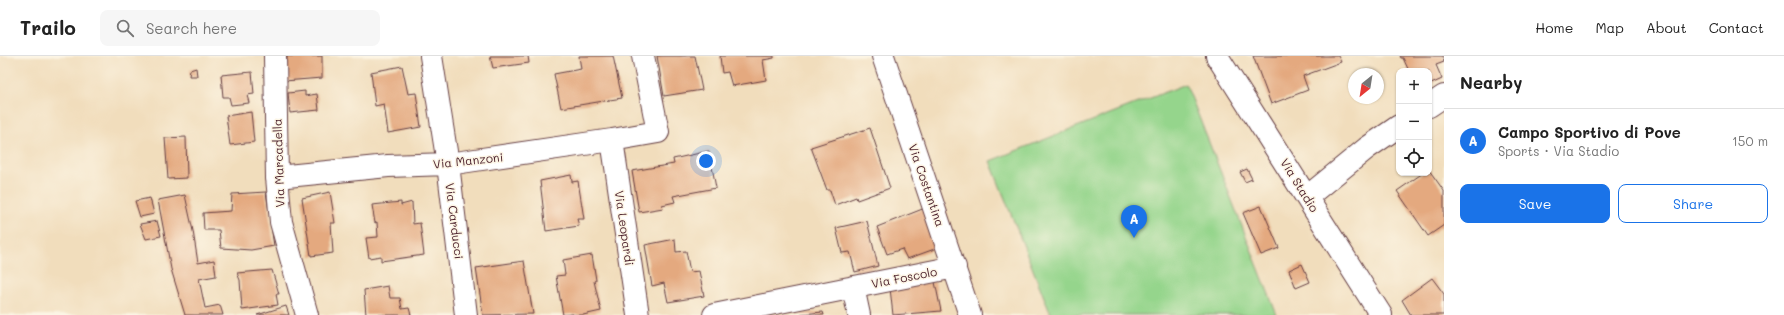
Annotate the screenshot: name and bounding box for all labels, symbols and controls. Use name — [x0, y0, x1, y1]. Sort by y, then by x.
search box — [100, 10, 380, 46]
text: Trailo — [20, 15, 76, 40]
icon: search — [114, 17, 136, 39]
text: Search here — [146, 18, 237, 38]
text: Home — [1535, 18, 1573, 37]
text: Map — [1595, 18, 1624, 37]
text: About — [1646, 18, 1687, 37]
text: Contact — [1709, 18, 1764, 37]
north arrow — [1348, 68, 1384, 104]
map controls — [1396, 68, 1432, 176]
button: + — [1396, 68, 1432, 104]
text: Nearby — [1460, 71, 1522, 93]
button: − — [1396, 104, 1432, 140]
street label: Via Marcadella — [268, 118, 288, 208]
text: Campo Sportivo di Pove — [1498, 122, 1681, 142]
text: A — [1468, 132, 1478, 149]
text: 150 m — [1732, 132, 1768, 149]
button: locate — [1396, 140, 1432, 176]
street label: Via Costantina — [905, 141, 949, 229]
text: Sports · Via Stadio — [1498, 142, 1619, 159]
street label: Via Manzoni — [432, 148, 504, 172]
your location — [696, 151, 716, 171]
street label: Via Stadio — [1277, 155, 1323, 215]
street label: Via Carducci — [442, 182, 468, 260]
button: Save — [1460, 184, 1610, 223]
button: Share — [1618, 184, 1768, 223]
street label: Via Leopardi — [612, 189, 638, 267]
pin: A — [1121, 205, 1147, 238]
street label: Via Foscolo — [870, 263, 938, 291]

